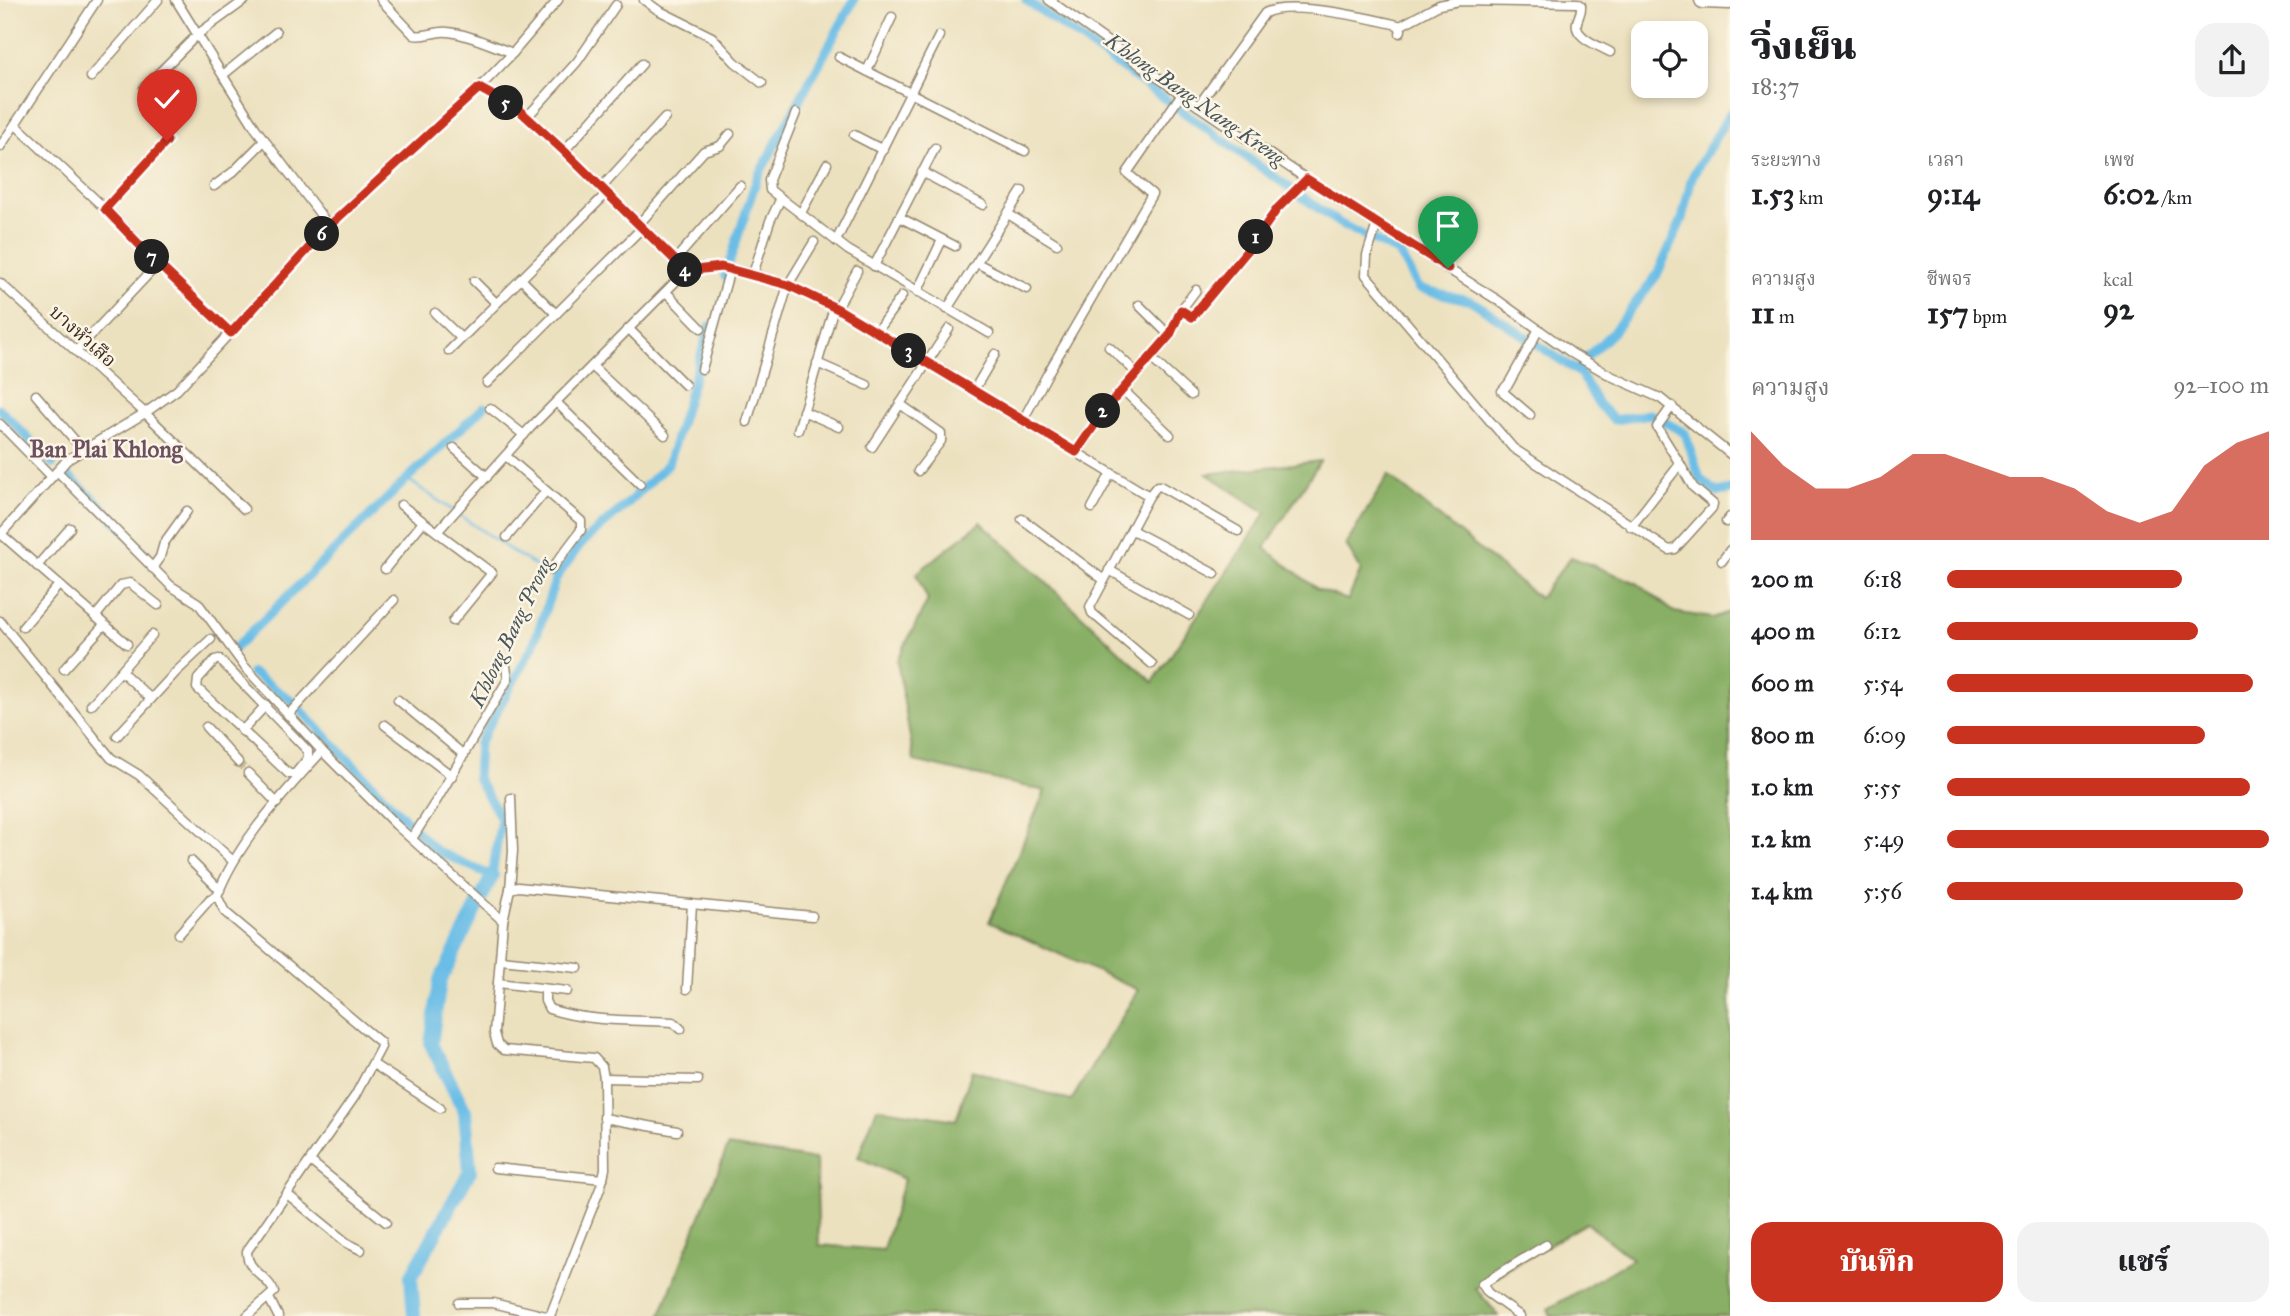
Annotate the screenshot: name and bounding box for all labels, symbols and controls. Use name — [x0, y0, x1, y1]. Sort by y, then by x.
map controls — [1631, 21, 1708, 98]
button: locate — [1631, 21, 1708, 98]
text: วิ่งเย็น — [1751, 23, 1857, 69]
button: share — [2195, 23, 2269, 97]
water label: Khlong Bang Nang Kreng — [1099, 26, 1291, 172]
pin — [137, 69, 197, 141]
text: 18:37 — [1751, 72, 1800, 100]
icon: check — [148, 80, 186, 118]
pin: 5 — [489, 86, 524, 120]
text: 5 — [501, 91, 510, 114]
text: ระยะทาง — [1751, 148, 1821, 171]
text: เวลา — [1927, 148, 1964, 171]
text: เพซ — [2103, 148, 2135, 171]
text: 1.53 — [1751, 176, 1795, 212]
text: 9:14 — [1927, 176, 1979, 212]
text: 6:02 — [2103, 176, 2158, 212]
text: km — [1795, 186, 1824, 209]
text: /km — [2158, 186, 2192, 209]
pin — [1418, 196, 1478, 268]
icon: arrive — [1429, 207, 1467, 245]
pin: 6 — [304, 216, 340, 252]
pin: 1 — [1238, 219, 1274, 254]
text: 6 — [317, 222, 326, 245]
text: 1 — [1252, 225, 1259, 248]
pin: 7 — [134, 240, 170, 274]
text: 7 — [146, 245, 157, 268]
pin: 4 — [668, 252, 702, 288]
text: 4 — [679, 258, 690, 281]
text: ความสูง — [1751, 267, 1816, 290]
text: ชีพจร — [1927, 267, 1972, 290]
text: kcal — [2103, 268, 2133, 291]
text: 92 — [2103, 291, 2134, 327]
text: 11 — [1751, 295, 1775, 331]
text: 157 — [1927, 295, 1969, 331]
street label: บางหัวเสือ — [45, 300, 121, 372]
text: m — [1775, 305, 1795, 328]
text: bpm — [1969, 305, 2007, 328]
pin: 3 — [892, 334, 926, 368]
text: 3 — [905, 339, 912, 362]
text: 92–100 m — [2173, 371, 2269, 399]
text: ความสูง — [1751, 373, 1829, 401]
pin: 2 — [1086, 394, 1120, 428]
text: 2 — [1098, 399, 1107, 422]
district label: Ban Plai Khlong — [30, 435, 184, 464]
water label: Khlong Bang Prong — [463, 552, 559, 712]
text: 200 m — [1751, 565, 1813, 593]
text: 6:18 — [1863, 565, 1902, 593]
text: 400 m — [1751, 617, 1815, 645]
text: 6:12 — [1863, 617, 1901, 645]
text: 600 m — [1751, 669, 1814, 697]
text: 5:54 — [1863, 669, 1902, 697]
text: 800 m — [1751, 721, 1814, 749]
text: 6:09 — [1863, 721, 1906, 749]
text: 1.0 km — [1751, 773, 1813, 801]
text: 5:55 — [1863, 773, 1901, 801]
text: 1.2 km — [1751, 825, 1811, 853]
text: 5:49 — [1863, 825, 1905, 853]
text: 1.4 km — [1751, 877, 1813, 905]
text: 5:56 — [1863, 877, 1902, 905]
button: บันทึก — [1751, 1222, 2003, 1302]
button: แชร์ — [2017, 1222, 2269, 1302]

